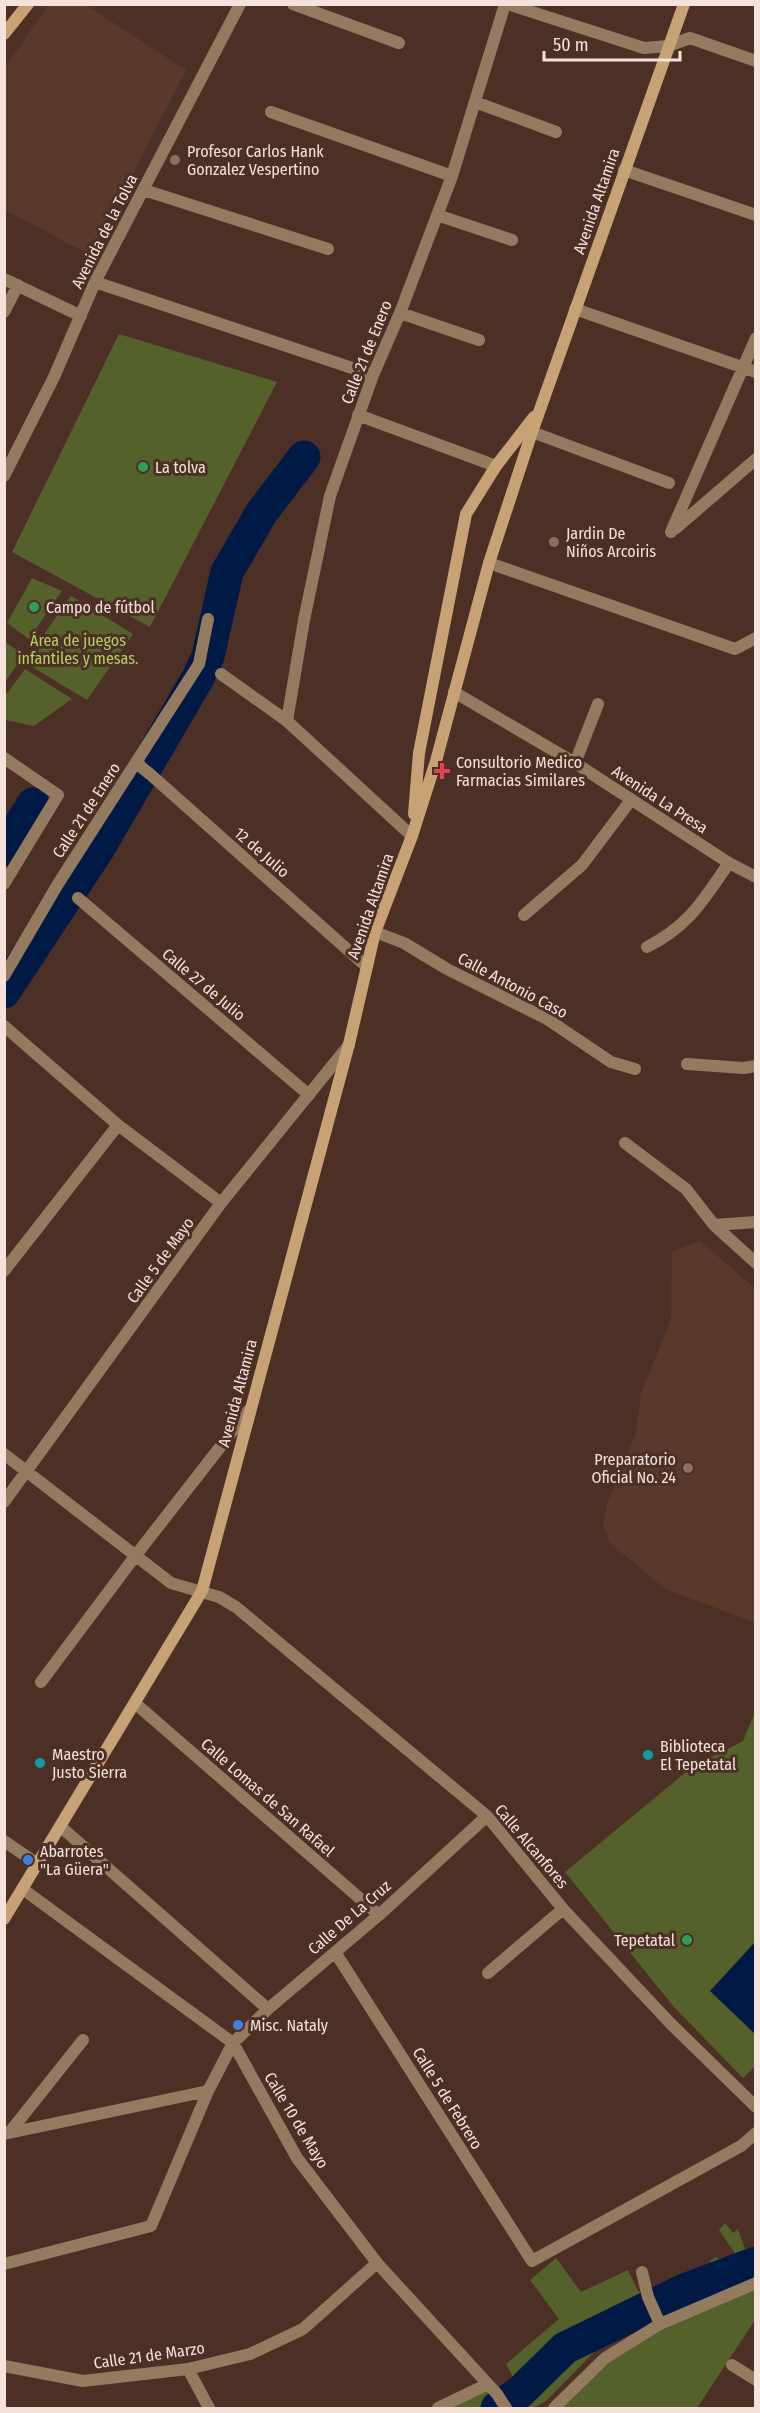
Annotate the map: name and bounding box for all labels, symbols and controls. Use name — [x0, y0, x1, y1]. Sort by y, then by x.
scale bar — [544, 24, 680, 62]
text: 50 m — [553, 34, 589, 56]
place label: Profesor Carlos Hank Gonzalez Vespertino — [187, 142, 324, 179]
street label: Avenida Altamira — [569, 146, 624, 257]
marker: Profesor Carlos Hank Gonzalez Vespertino — [168, 153, 182, 167]
street label: Avenida de la Tolva — [67, 171, 142, 292]
street label: Calle 21 de Enero — [337, 298, 396, 407]
place label: La tolva — [155, 458, 206, 477]
marker: La tolva — [136, 460, 150, 474]
place label: Jardin De Niños Arcoiris — [566, 524, 656, 561]
marker: Jardin De Niños Arcoiris — [547, 535, 561, 549]
place label: Campo de fútbol — [46, 598, 155, 617]
marker: Campo de fútbol — [27, 600, 41, 614]
park label: Área de juegos infantiles y mesas. — [18, 631, 138, 668]
place label: Consultorio Medico Farmacias Similares — [456, 753, 585, 790]
street label: Calle 21 de Enero — [49, 759, 124, 862]
street label: Avenida La Presa — [608, 761, 711, 837]
marker: Consultorio Medico Farmacias Similares — [433, 762, 451, 780]
street label: 12 de Julio — [230, 823, 293, 881]
street label: Avenida Altamira — [343, 851, 398, 962]
street label: Calle 27 de Julio — [158, 944, 249, 1025]
street label: Calle Antonio Caso — [455, 949, 571, 1022]
street label: Calle 5 de Mayo — [123, 1214, 198, 1307]
street label: Avenida Altamira — [214, 1337, 261, 1449]
place label: Preparatorio Oficial No. 24 — [591, 1450, 676, 1487]
marker: Preparatorio Oficial No. 24 — [681, 1461, 695, 1475]
street label: Calle Lomas de San Rafael — [197, 1734, 338, 1861]
place label: Biblioteca El Tepetatal — [660, 1737, 736, 1774]
place label: Maestro Justo Sierra — [52, 1745, 127, 1782]
marker: Biblioteca El Tepetatal — [641, 1748, 655, 1762]
marker: Maestro Justo Sierra — [33, 1756, 47, 1770]
street label: Calle Alcanfores — [491, 1800, 572, 1892]
place label: Abarrotes "La Güera" — [40, 1842, 109, 1879]
marker: Abarrotes "La Güera" — [21, 1853, 35, 1867]
street label: Calle De La Cruz — [304, 1876, 395, 1958]
place label: Tepetatal — [614, 1931, 675, 1950]
marker: Tepetatal — [680, 1933, 694, 1947]
place label: Misc. Nataly — [250, 2016, 329, 2035]
marker: Misc. Nataly — [231, 2018, 245, 2032]
street label: Calle 5 de Febrero — [409, 2044, 486, 2153]
street label: Calle 10 de Mayo — [260, 2069, 333, 2172]
street label: Calle 21 de Marzo — [92, 2338, 206, 2373]

